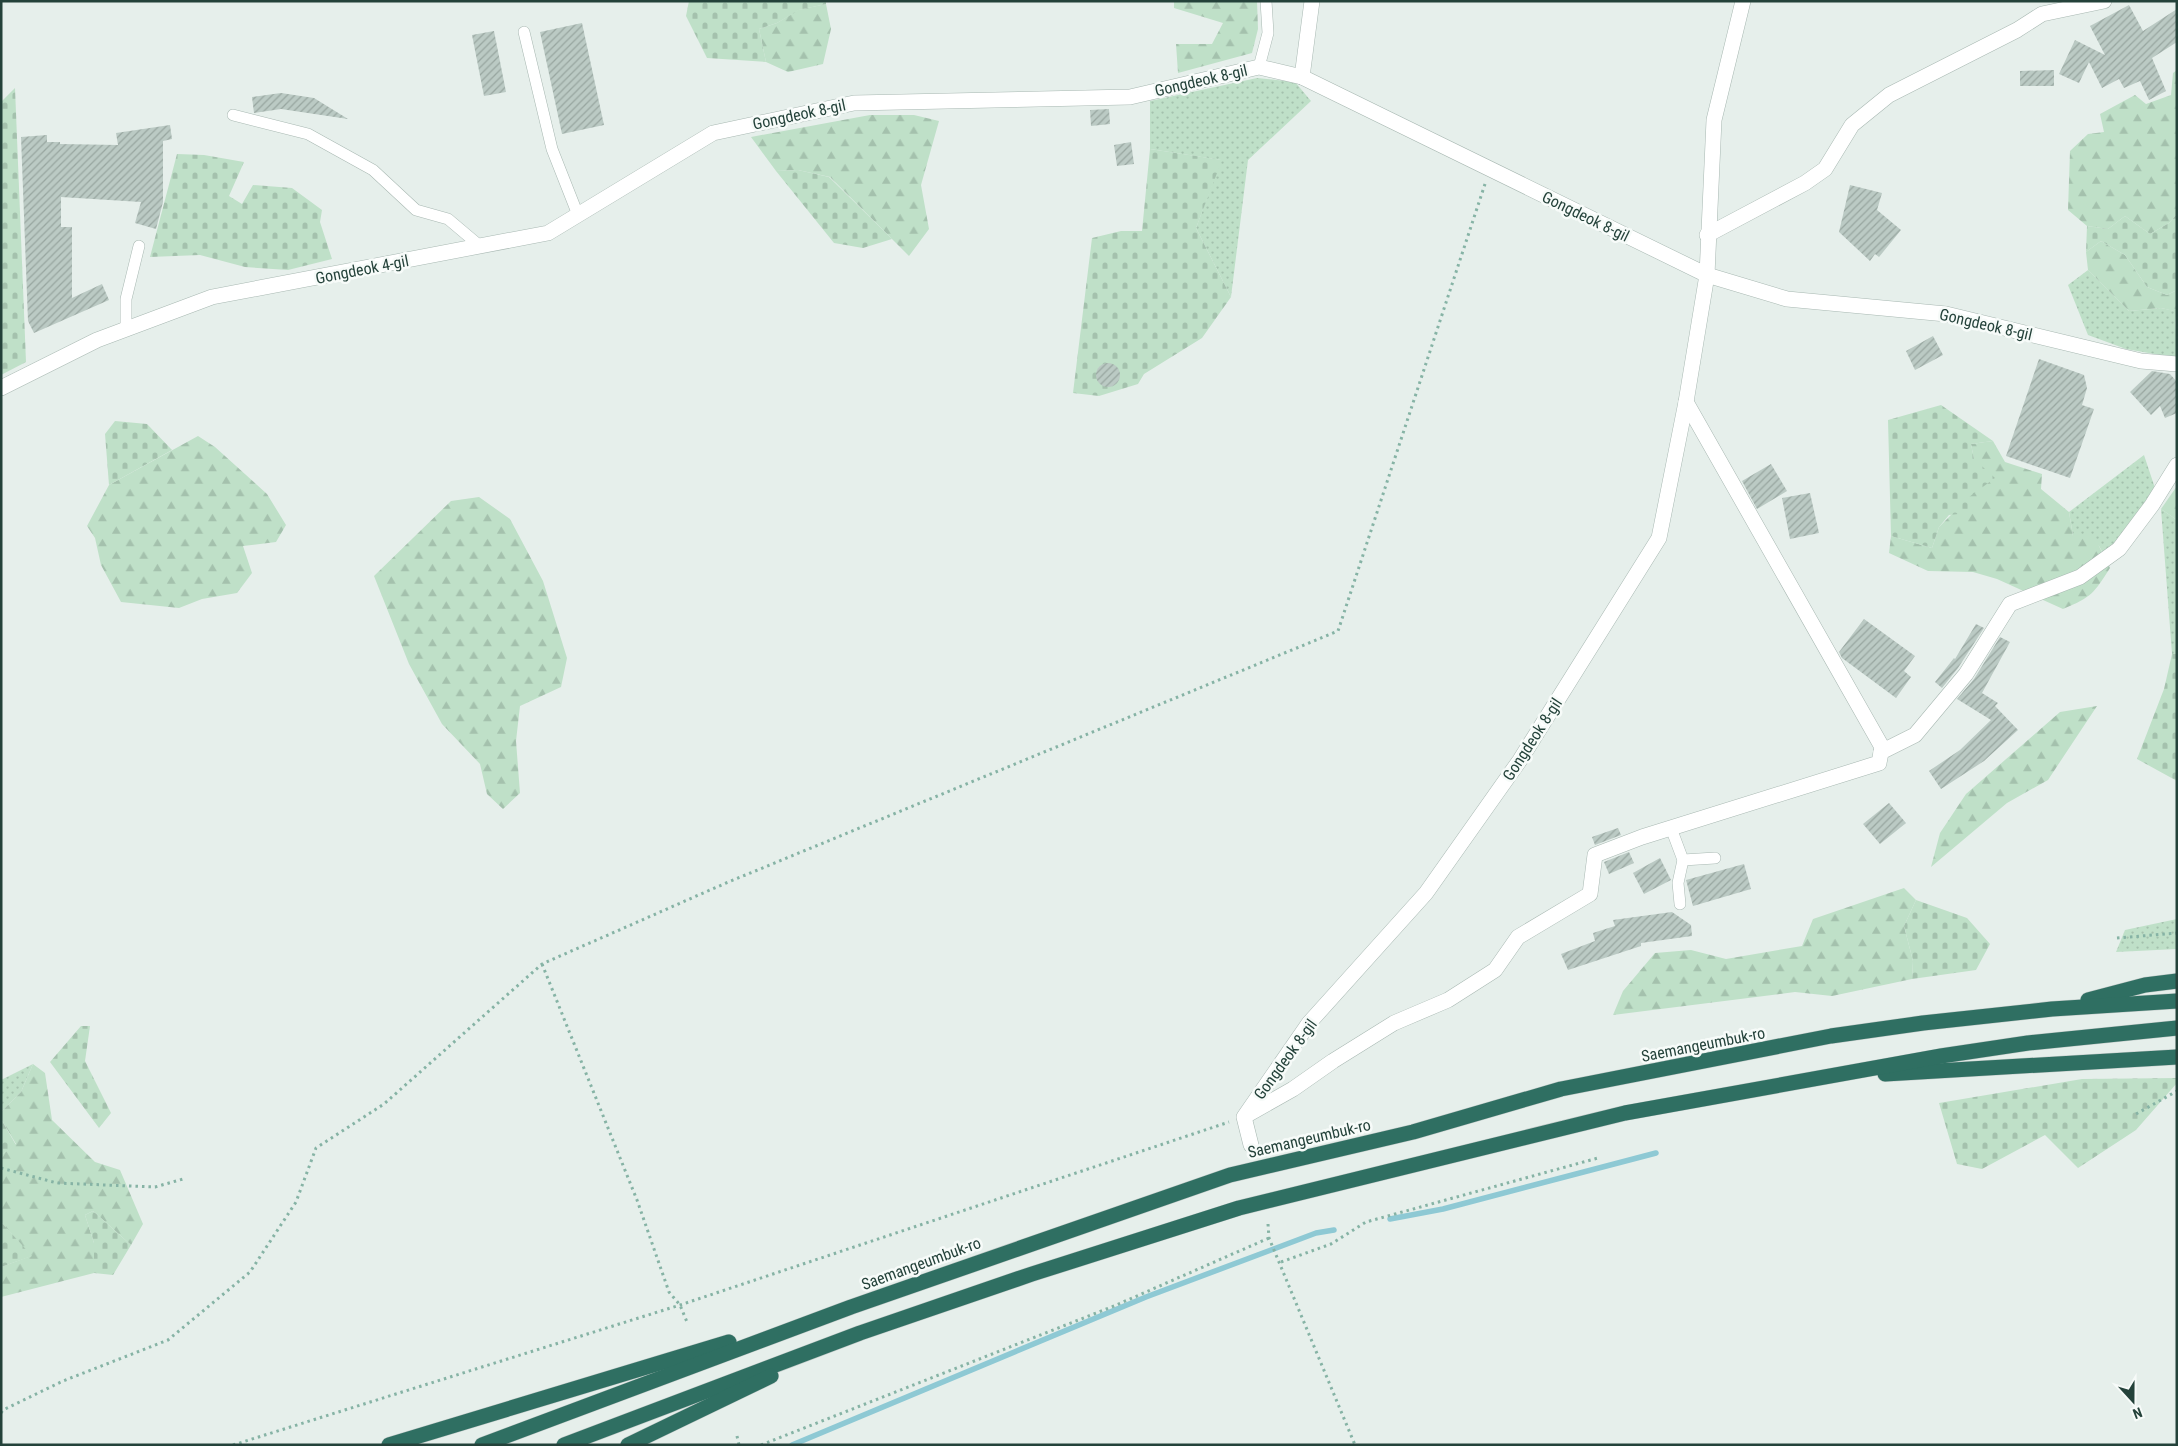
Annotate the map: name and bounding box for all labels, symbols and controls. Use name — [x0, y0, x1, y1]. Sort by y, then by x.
street label: Gongdeok 8-gil — [1153, 61, 1249, 100]
street label: Gongdeok 8-gil — [751, 95, 847, 134]
street label: Gongdeok 8-gil — [1539, 187, 1632, 246]
street label: Gongdeok 4-gil — [314, 251, 410, 288]
street label: Gongdeok 8-gil — [1938, 305, 2034, 344]
street label: Gongdeok 8-gil — [1499, 694, 1566, 784]
street label: Gongdeok 8-gil — [1250, 1015, 1321, 1103]
street label: Saemangeumbuk-ro — [1640, 1023, 1767, 1066]
street label: Saemangeumbuk-ro — [1246, 1115, 1372, 1162]
street label: Saemangeumbuk-ro — [859, 1233, 983, 1294]
north arrow — [2108, 1376, 2158, 1426]
text: N — [2131, 1404, 2145, 1422]

